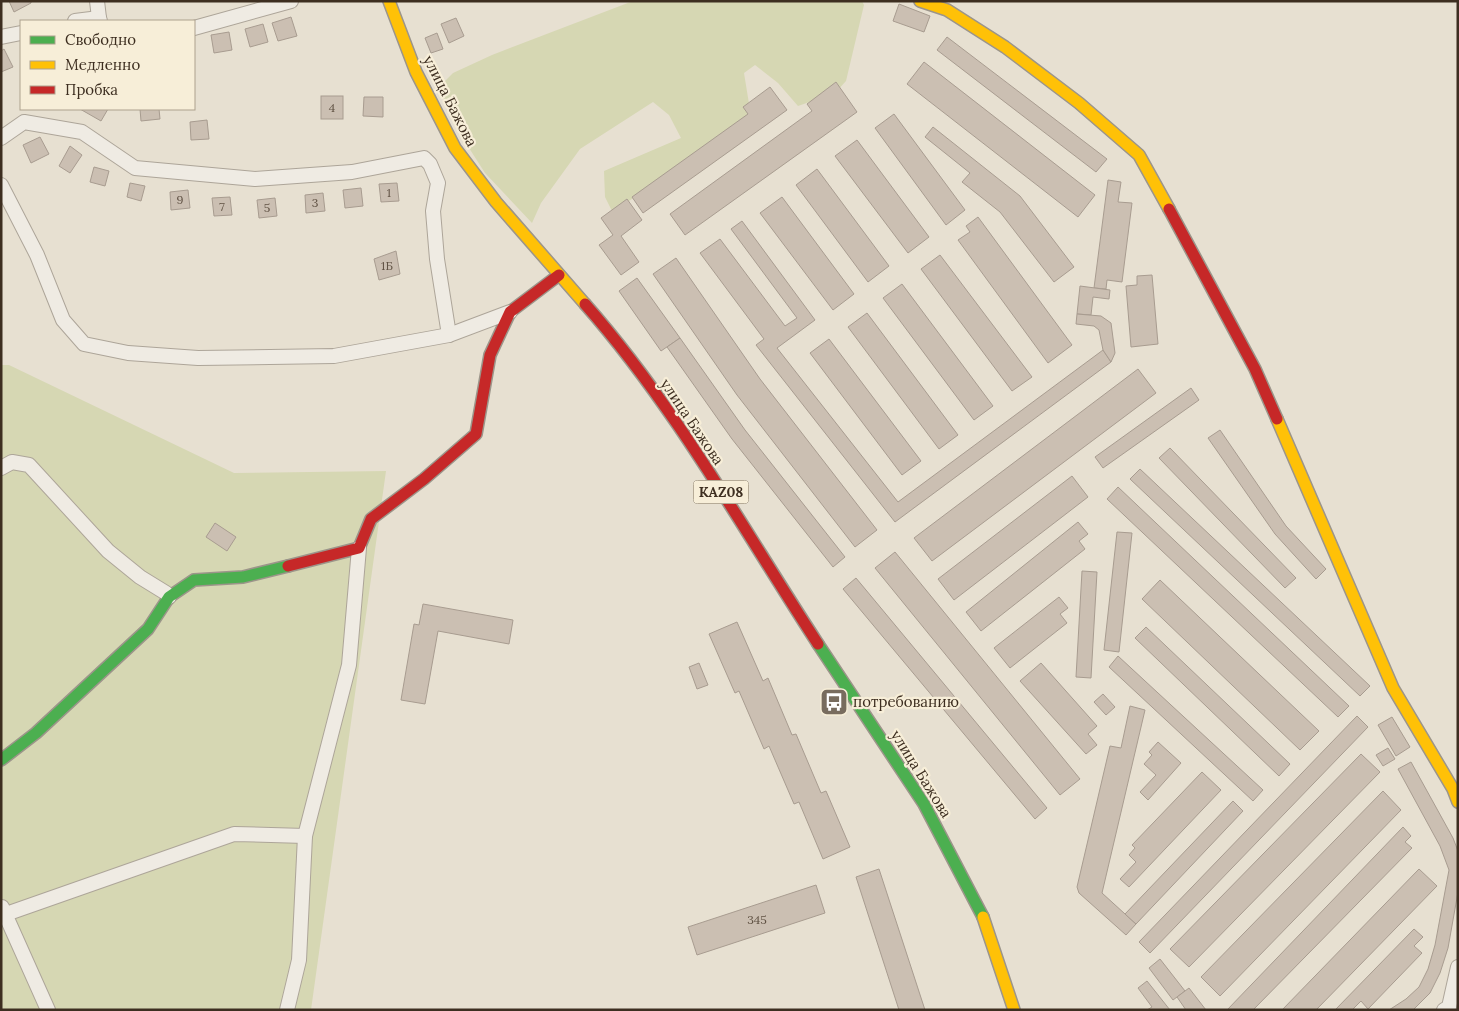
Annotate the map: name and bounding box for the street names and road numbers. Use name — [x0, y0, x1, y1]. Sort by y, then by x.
street label: улица Бажова — [419, 52, 482, 150]
street label: улица Бажова — [657, 375, 728, 469]
road number: KAZ08 — [694, 481, 748, 504]
street label: улица Бажова — [887, 726, 956, 821]

